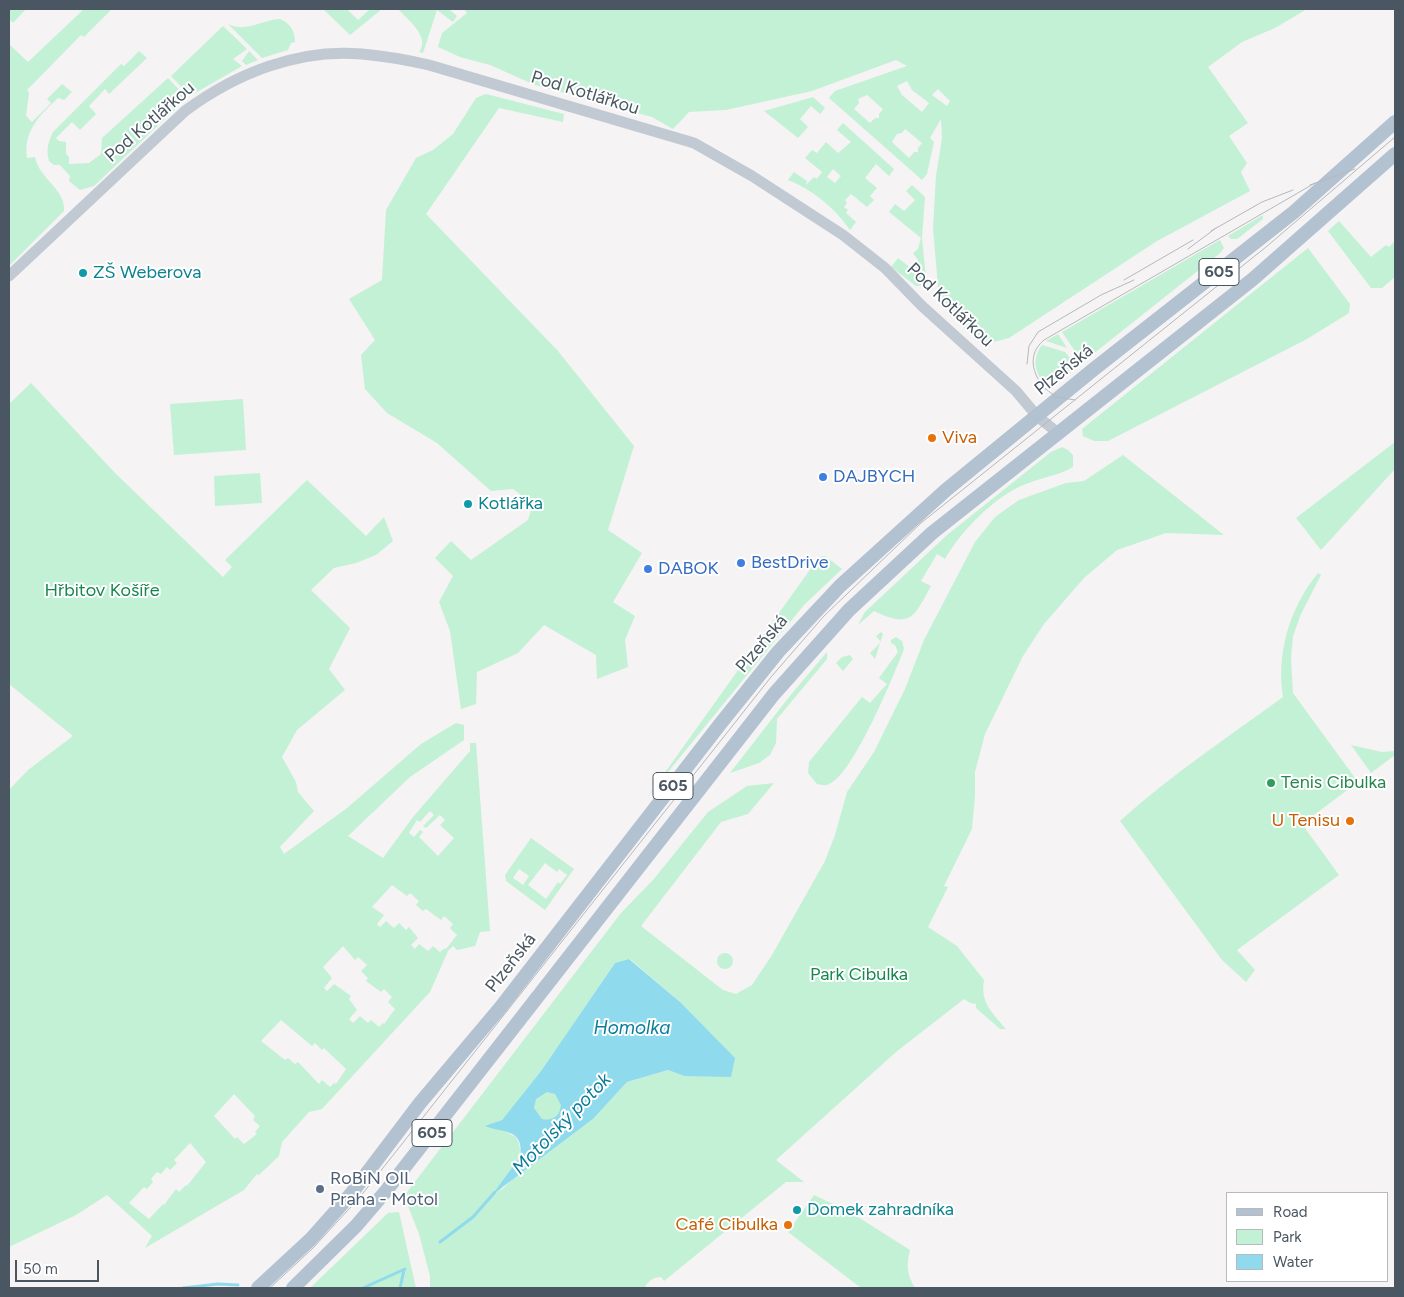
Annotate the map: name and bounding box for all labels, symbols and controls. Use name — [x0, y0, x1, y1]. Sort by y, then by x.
street label: Pod Kotlářkou — [528, 66, 642, 120]
street label: Pod Kotlářkou — [101, 77, 199, 167]
street label: Pod Kotlářkou — [902, 258, 998, 352]
road number: 605 — [1199, 258, 1239, 286]
place label: ZŠ Weberova — [93, 262, 201, 284]
marker: ZŠ Weberova — [77, 267, 89, 279]
street label: Plzeňská — [1030, 340, 1098, 400]
place label: Viva — [942, 427, 977, 449]
marker: Viva — [926, 432, 938, 444]
place label: DAJBYCH — [833, 466, 915, 488]
marker: DAJBYCH — [817, 471, 829, 483]
place label: Kotlářka — [478, 493, 543, 515]
marker: Kotlářka — [462, 498, 474, 510]
place label: BestDrive — [751, 552, 829, 574]
marker: BestDrive — [735, 557, 747, 569]
place label: DABOK — [658, 558, 719, 580]
marker: DABOK — [642, 563, 654, 575]
park label: Hřbitov Košíře — [45, 580, 159, 602]
street label: Plzeňská — [731, 611, 793, 677]
road number: 605 — [653, 772, 693, 799]
place label: Tenis Cibulka — [1281, 772, 1386, 794]
marker: Tenis Cibulka — [1265, 777, 1277, 789]
place label: U Tenisu — [1272, 810, 1340, 832]
marker: U Tenisu — [1344, 815, 1356, 827]
street label: Plzeňská — [481, 929, 541, 997]
park label: Park Cibulka — [810, 964, 908, 986]
water label: Homolka — [594, 1017, 670, 1039]
water label: Motolský potok — [508, 1068, 616, 1180]
road number: 605 — [412, 1120, 452, 1146]
place label: RoBiN OIL Praha - Motol — [330, 1168, 438, 1210]
marker: RoBiN OIL Praha - Motol — [314, 1183, 326, 1195]
legend — [1226, 1192, 1389, 1282]
place label: Domek zahradníka — [807, 1199, 954, 1221]
text: Road — [1273, 1203, 1308, 1221]
marker: Domek zahradníka — [791, 1204, 803, 1216]
place label: Café Cibulka — [676, 1214, 778, 1236]
marker: Café Cibulka — [782, 1219, 794, 1231]
text: Park — [1273, 1228, 1302, 1246]
scale bar — [18, 1250, 101, 1282]
text: Water — [1273, 1253, 1313, 1271]
text: 50 m — [23, 1260, 58, 1278]

